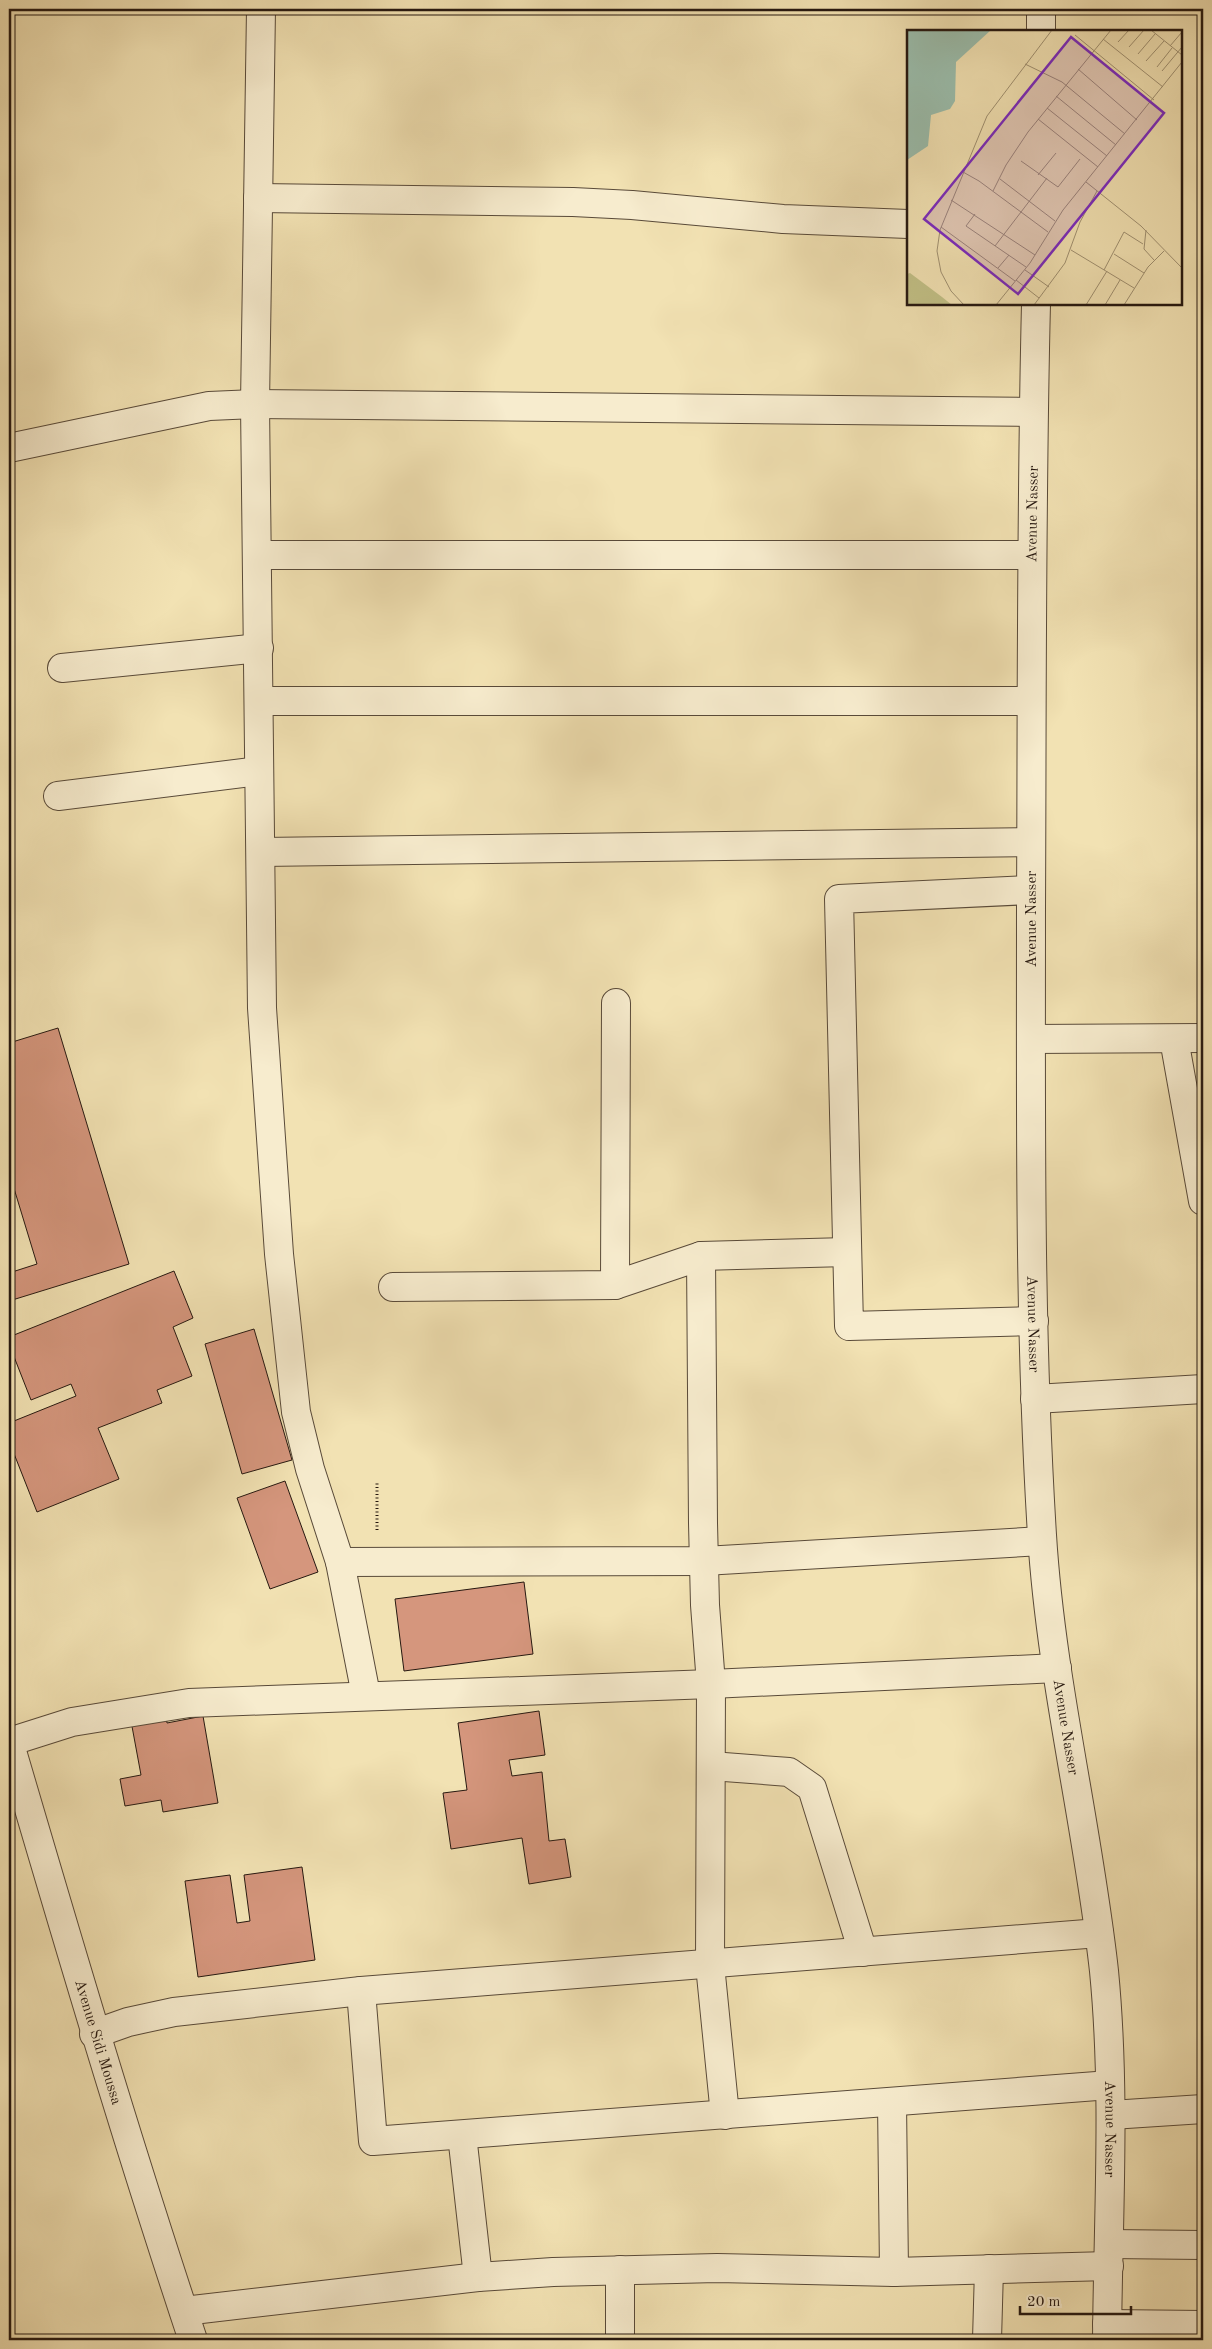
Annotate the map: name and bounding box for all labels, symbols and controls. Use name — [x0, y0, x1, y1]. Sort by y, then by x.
inset map — [907, 30, 1182, 305]
street label: Avenue Nasser — [1025, 465, 1042, 563]
street label: Avenue Nasser — [1025, 871, 1040, 967]
street label: Avenue Nasser — [1023, 1275, 1041, 1373]
street label: Avenue Nasser — [1049, 1678, 1080, 1777]
street label: Avenue Sidi Moussa — [71, 1978, 123, 2107]
street label: Avenue Nasser — [1101, 2080, 1117, 2178]
scale bar — [1020, 2284, 1131, 2316]
text: 20 m — [1027, 2295, 1061, 2310]

